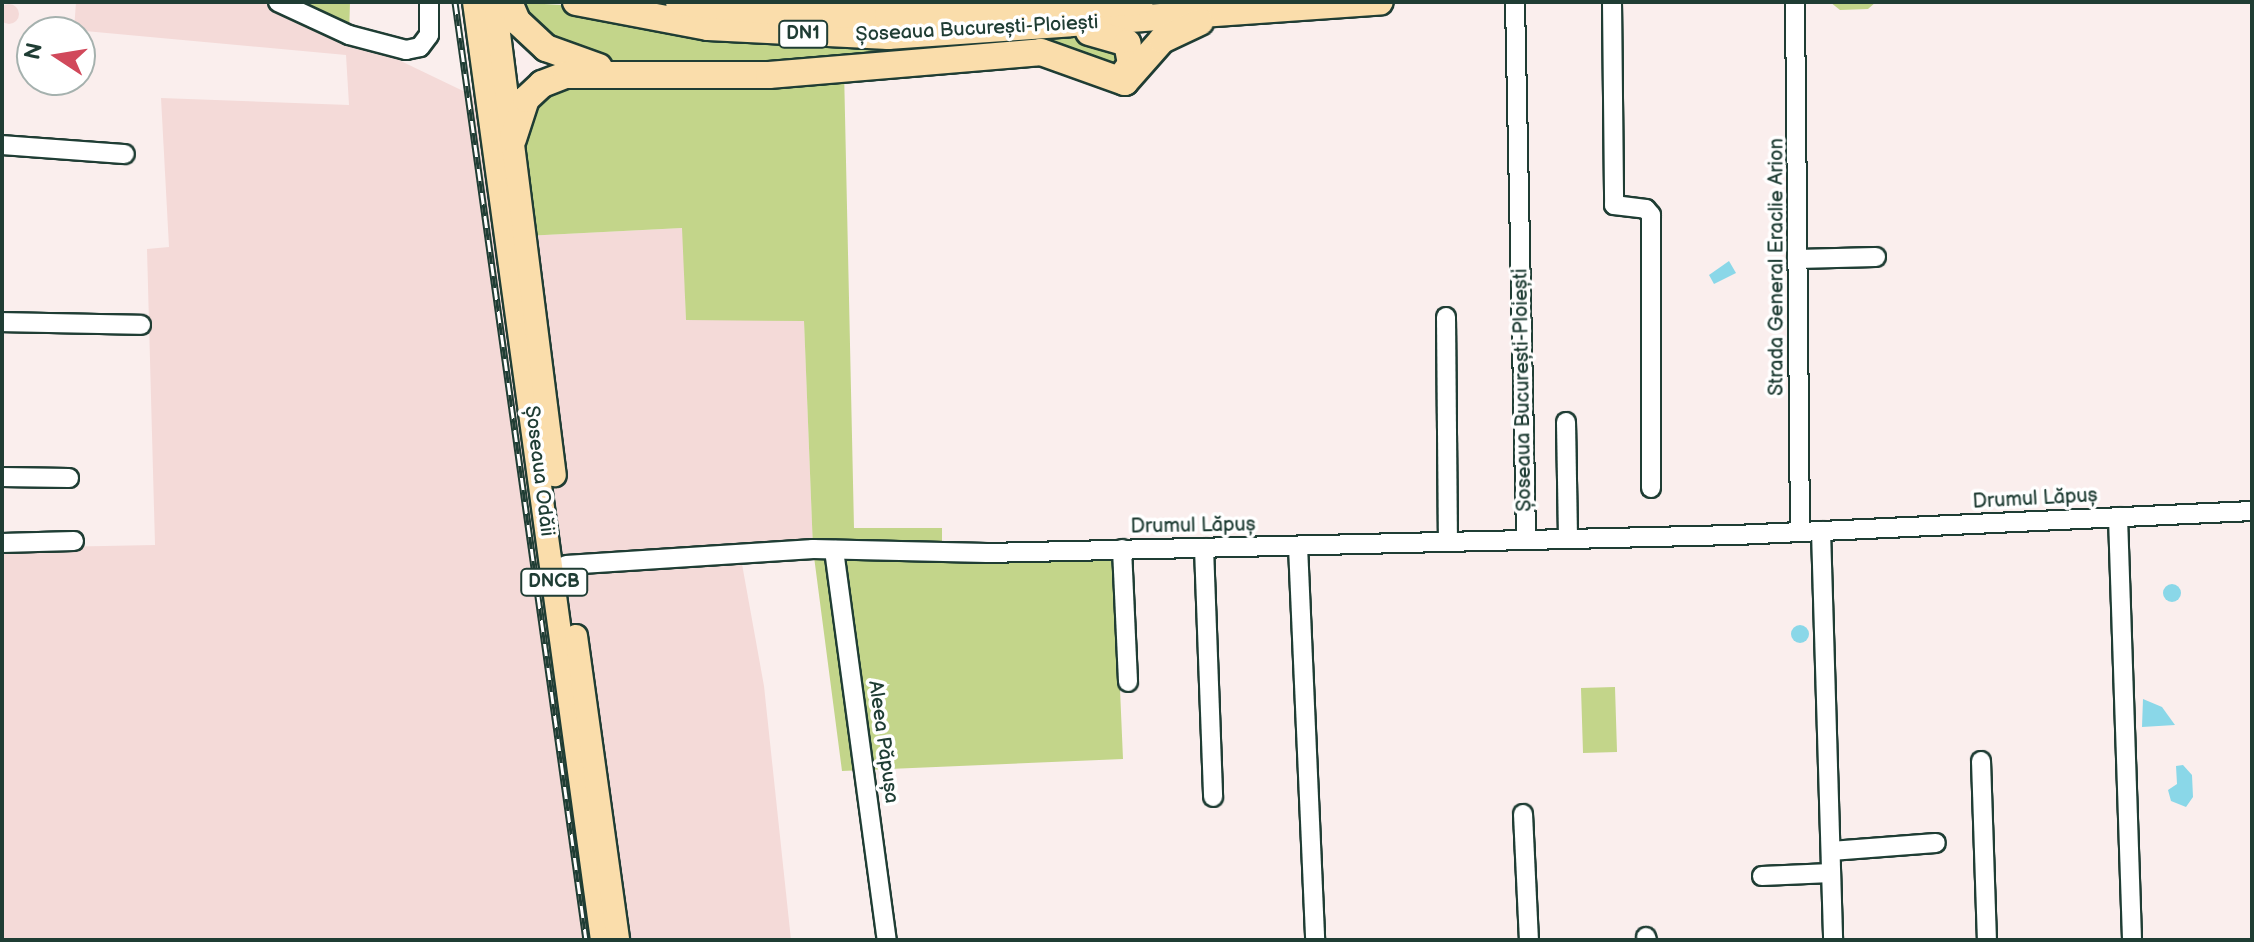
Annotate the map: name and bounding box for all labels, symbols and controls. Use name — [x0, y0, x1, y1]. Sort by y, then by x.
street label: Șoseaua București-Ploiești — [855, 11, 1099, 47]
north arrow — [16, 16, 96, 96]
road number: DN1 — [777, 20, 829, 48]
text: N — [19, 40, 49, 62]
street label: Strada General Eraclie Arion — [1765, 138, 1789, 396]
street label: Șoseaua București-Ploiești — [1509, 268, 1537, 512]
street label: Șoseaua Odăii — [519, 404, 559, 538]
street label: Drumul Lăpuș — [1972, 484, 2098, 514]
street label: Drumul Lăpuș — [1130, 513, 1256, 539]
road number: DNCB — [520, 568, 588, 596]
street label: Aleea Păpușa — [862, 679, 904, 805]

